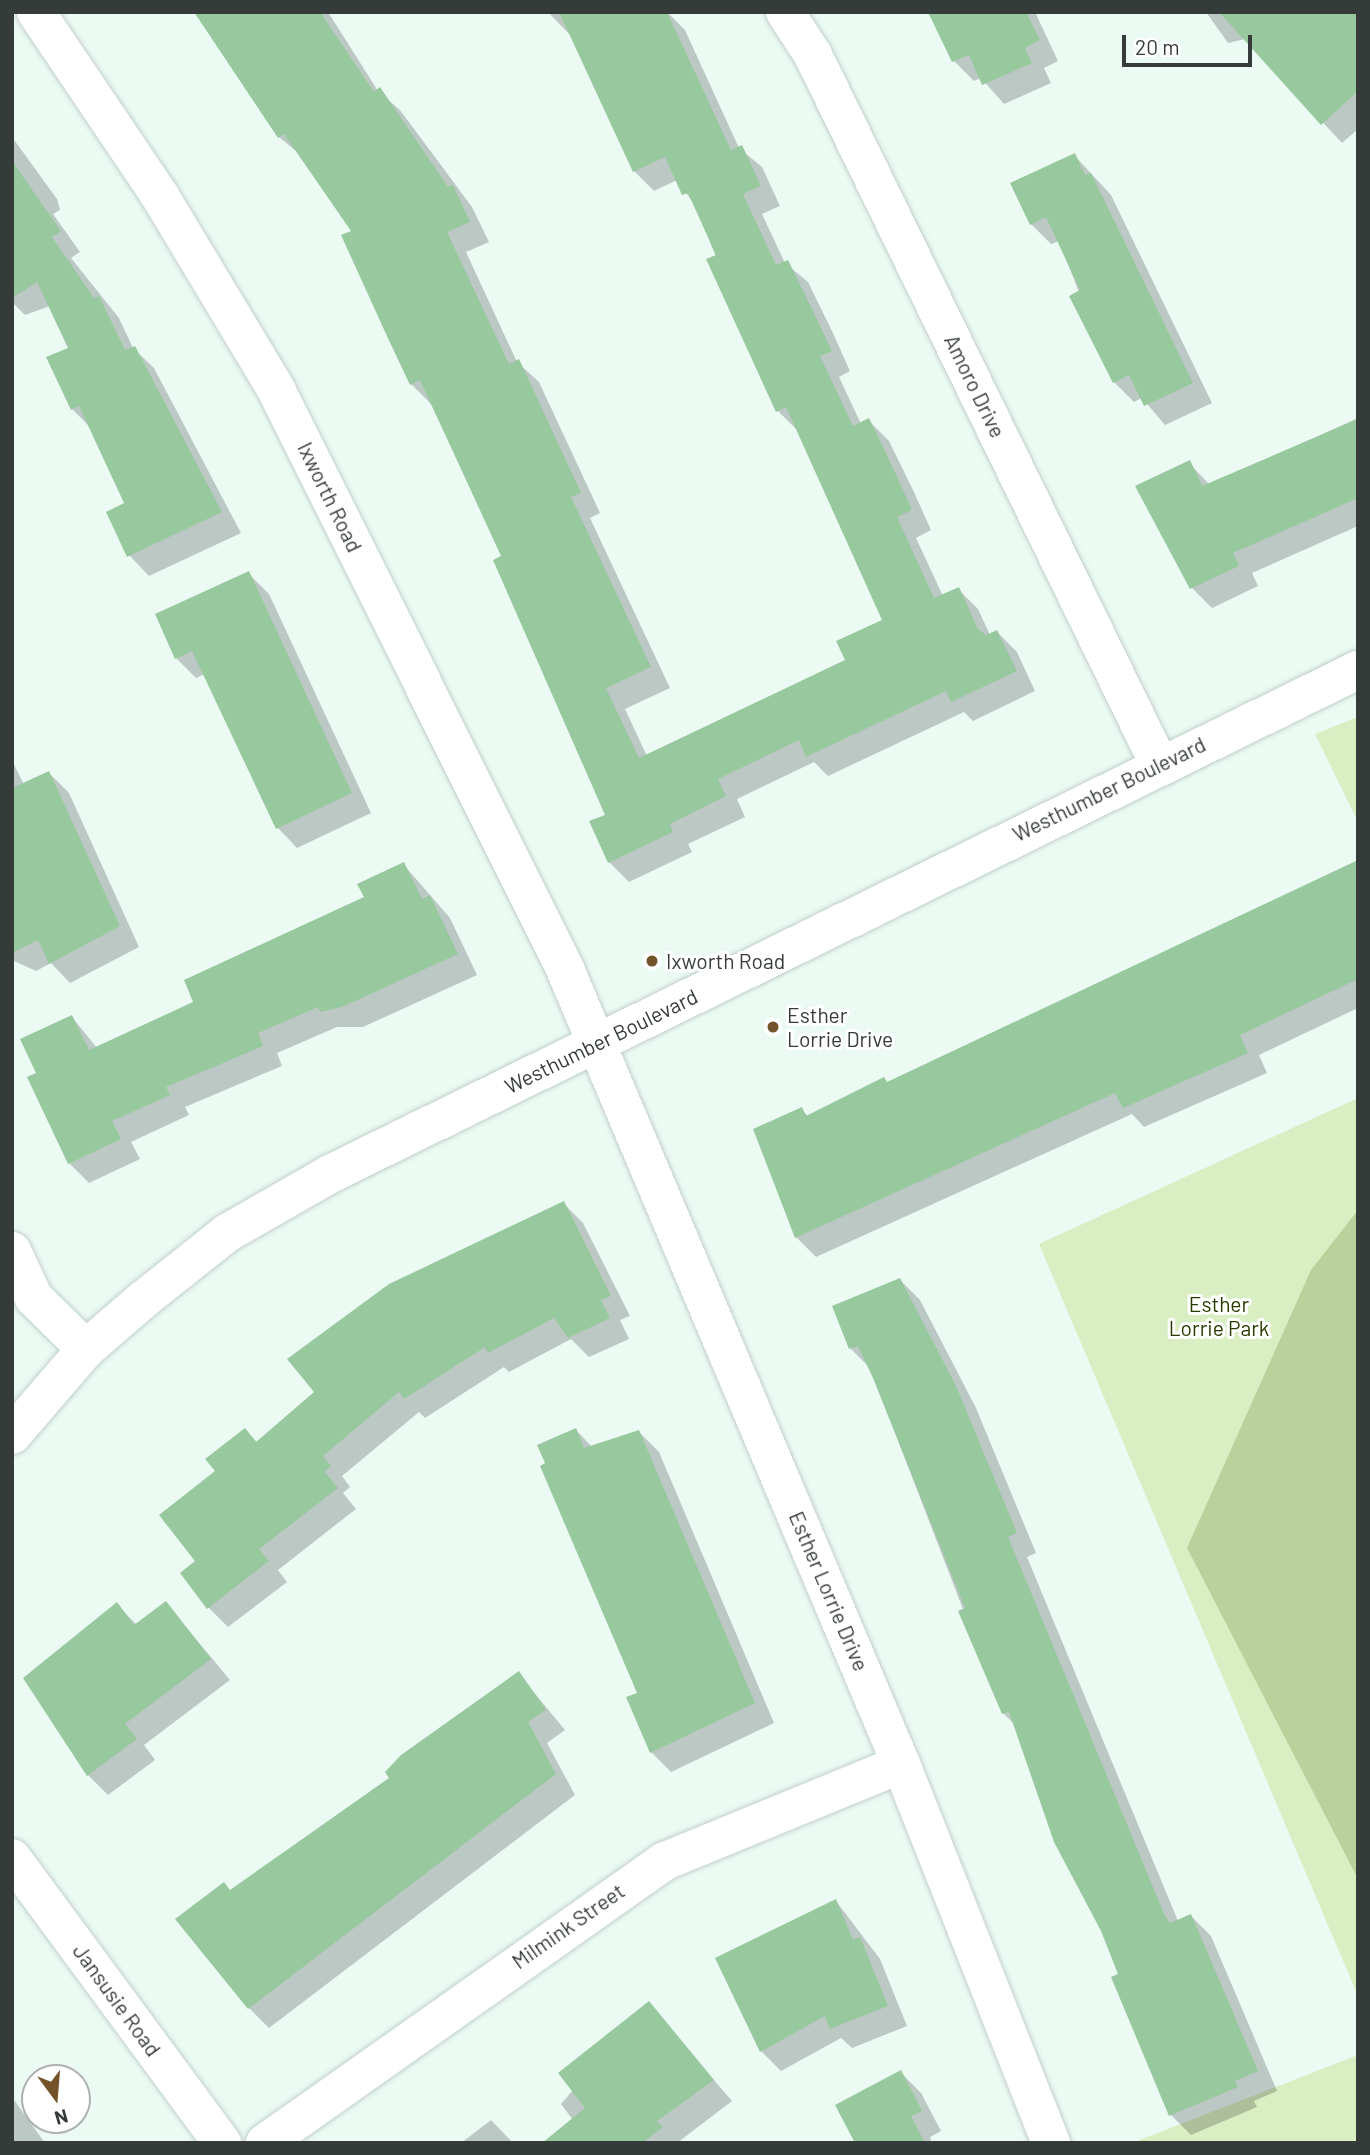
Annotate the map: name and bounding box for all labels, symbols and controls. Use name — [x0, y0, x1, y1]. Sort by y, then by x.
scale bar — [1125, 21, 1254, 65]
text: 20 m — [1135, 34, 1180, 59]
street label: Amoro Drive — [939, 330, 1011, 442]
street label: Ixworth Road — [293, 438, 367, 556]
street label: Westhumber Boulevard — [1008, 731, 1210, 847]
place label: Ixworth Road — [666, 948, 785, 974]
marker: Ixworth Road — [644, 953, 660, 969]
street label: Westhumber Boulevard — [500, 983, 702, 1099]
place label: Esther Lorrie Drive — [787, 1002, 893, 1052]
marker: Esther Lorrie Drive — [765, 1019, 781, 1035]
park label: Esther Lorrie Park — [1169, 1291, 1269, 1341]
street label: Esther Lorrie Drive — [784, 1507, 874, 1675]
street label: Milmink Street — [507, 1878, 629, 1974]
street label: Jansusie Road — [68, 1939, 166, 2061]
north arrow — [21, 2064, 91, 2134]
text: N — [52, 2105, 71, 2131]

